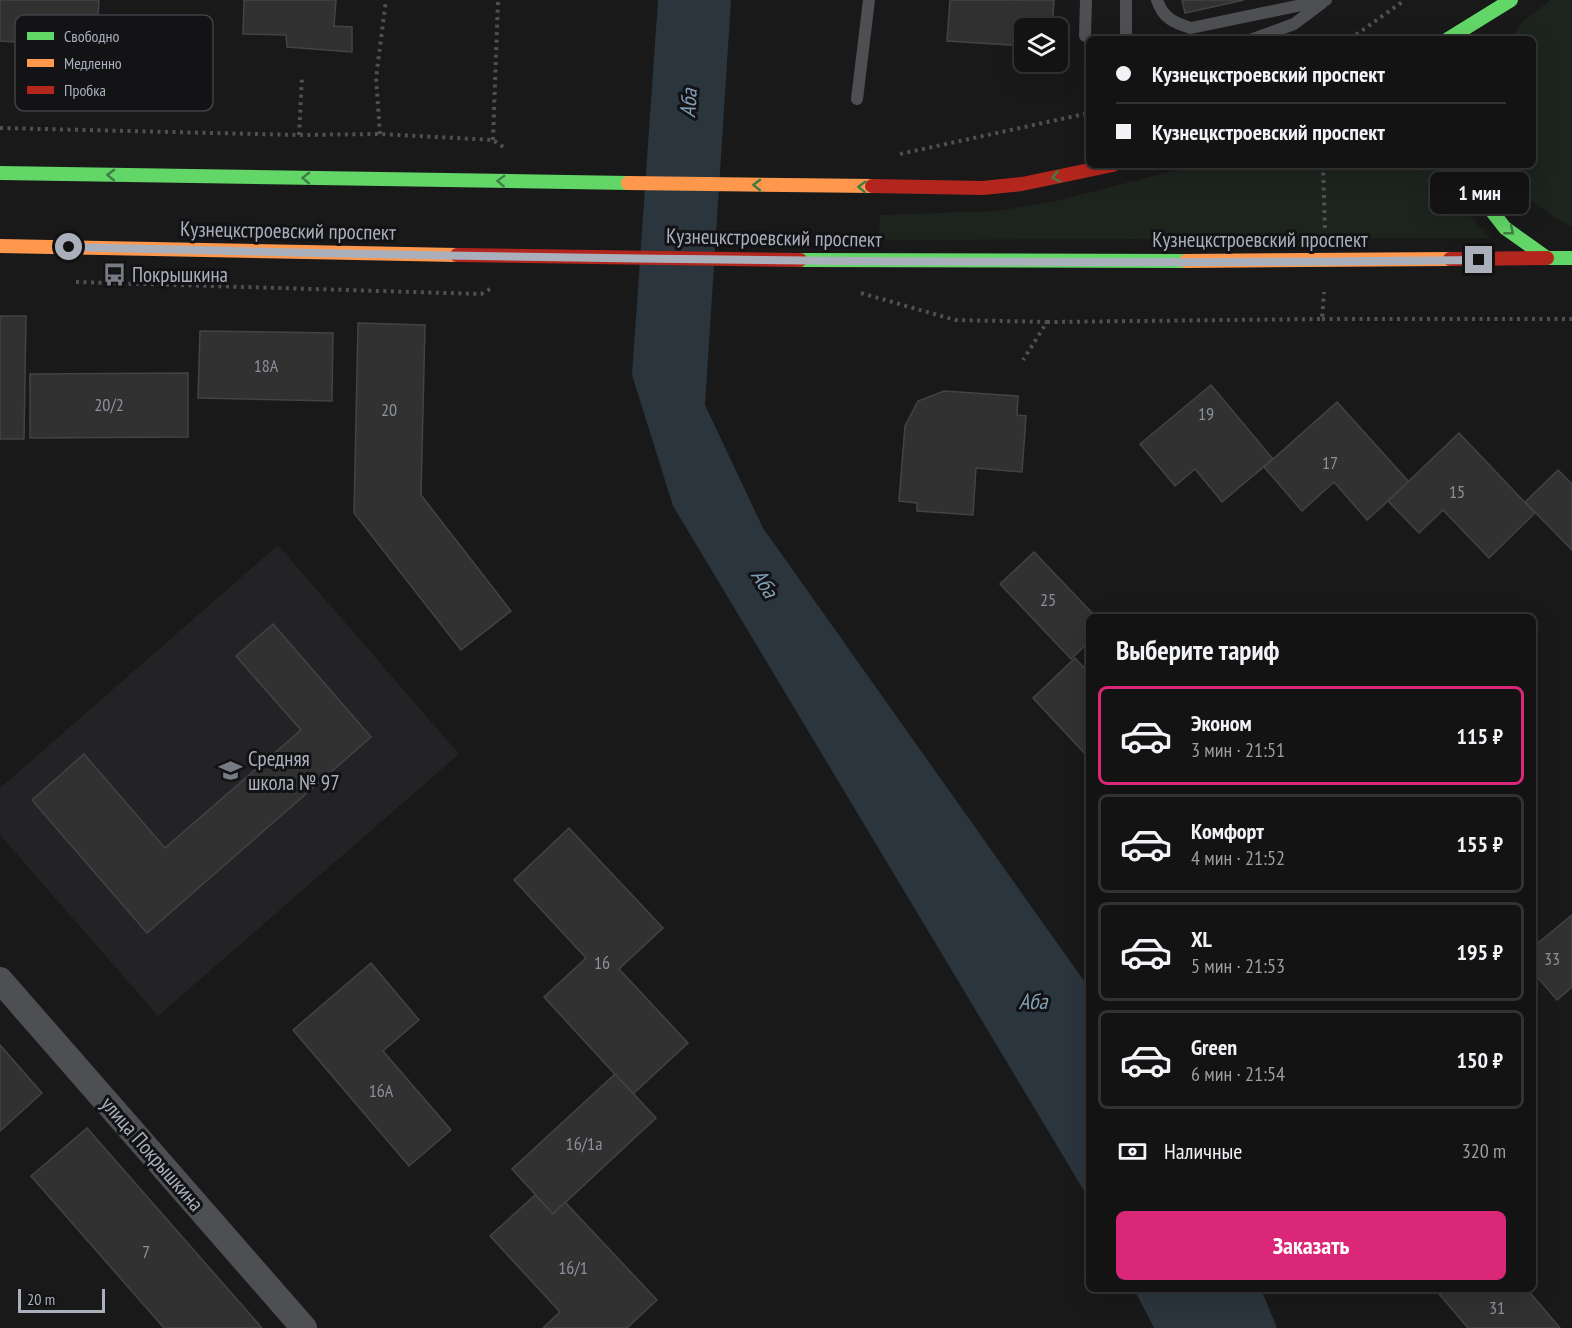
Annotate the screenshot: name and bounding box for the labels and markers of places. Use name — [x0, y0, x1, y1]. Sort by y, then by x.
place label: Покрышкина — [132, 261, 228, 288]
bus stop icon: Покрышкина — [101, 262, 127, 288]
place label: Средняя школа № 97 — [248, 745, 340, 796]
school or university icon: Средняя школа № 97 — [217, 758, 243, 784]

